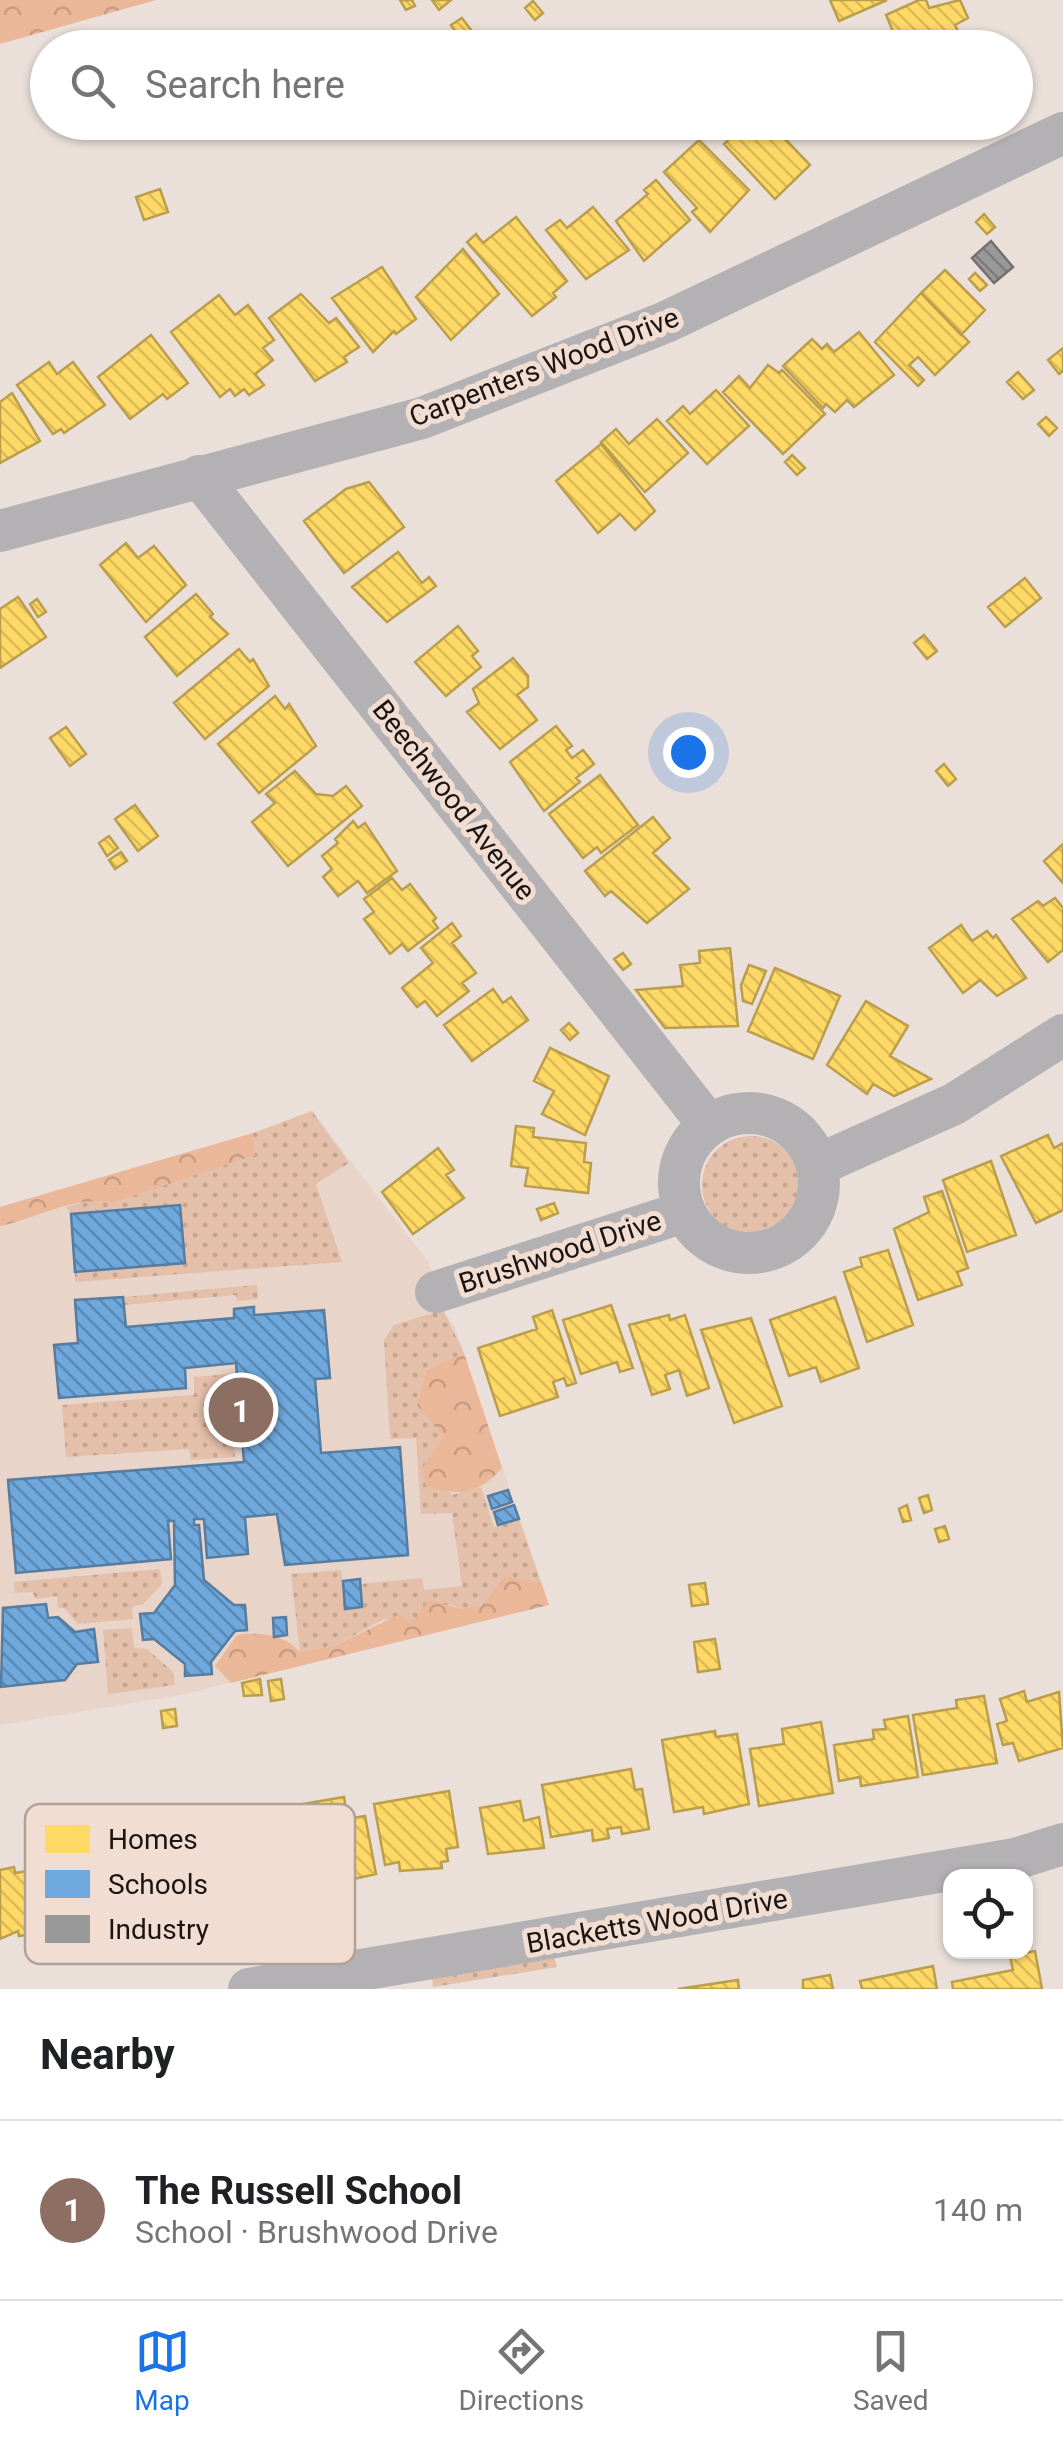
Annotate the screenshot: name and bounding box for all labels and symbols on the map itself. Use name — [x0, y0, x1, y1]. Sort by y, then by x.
street label: Carpenters Wood Drive — [405, 300, 683, 434]
street label: Beechwood Avenue — [366, 694, 542, 906]
your location — [663, 727, 714, 778]
street label: Brushwood Drive — [455, 1204, 665, 1300]
pin: 1 — [208, 1372, 274, 1448]
legend — [25, 1804, 355, 1964]
text: Homes — [108, 1823, 198, 1856]
text: Schools — [108, 1868, 208, 1901]
street label: Blacketts Wood Drive — [524, 1882, 790, 1960]
text: Industry — [108, 1913, 209, 1946]

